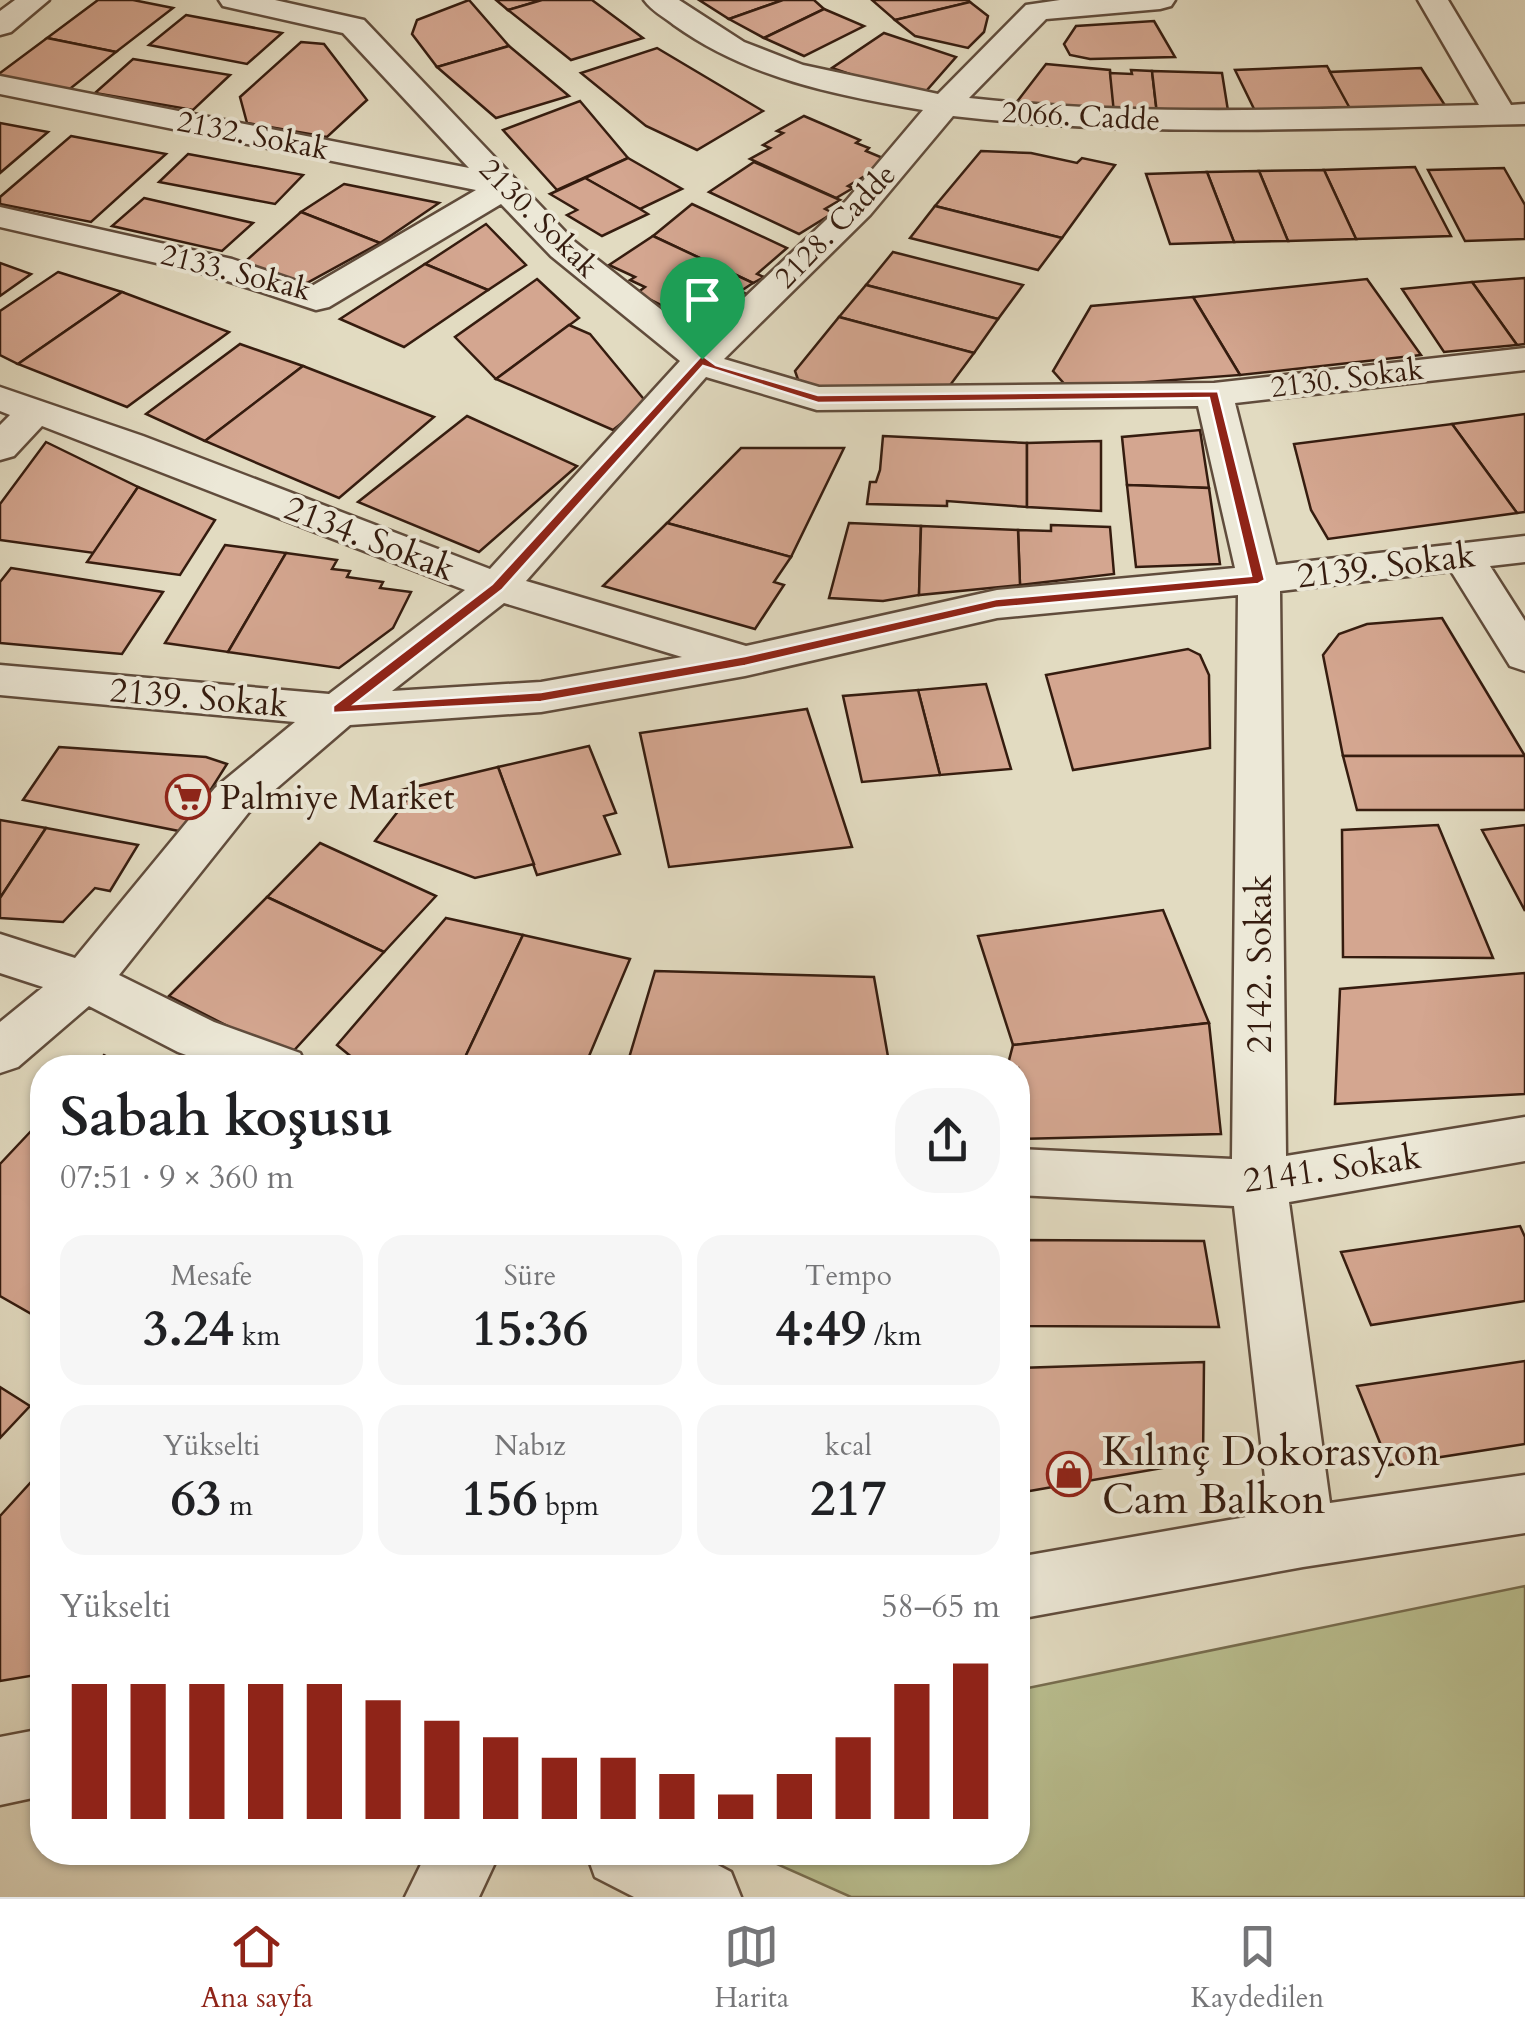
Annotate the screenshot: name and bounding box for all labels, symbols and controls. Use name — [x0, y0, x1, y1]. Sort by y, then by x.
street label: 2066. Cadde — [1001, 92, 1161, 141]
street label: 2132. Sokak — [174, 101, 332, 170]
street label: 2130. Sokak — [470, 150, 607, 287]
street label: 2128. Cadde — [766, 155, 905, 298]
street label: 2133. Sokak — [156, 234, 315, 311]
pin — [660, 257, 745, 360]
icon: arrive — [675, 272, 730, 327]
street label: 2130. Sokak — [1268, 349, 1426, 408]
street label: 2134. Sokak — [277, 484, 462, 594]
street label: 2139. Sokak — [1294, 531, 1478, 601]
street label: 2139. Sokak — [108, 666, 290, 730]
supermarket icon: Palmiye Market — [165, 774, 211, 820]
place label: Palmiye Market — [220, 774, 455, 822]
street label: 2142. Sokak — [1236, 874, 1284, 1054]
text: Sabah koşusu — [60, 1081, 393, 1155]
button: share — [895, 1088, 1000, 1193]
street label: 2141. Sokak — [1240, 1133, 1424, 1205]
text: 07:51 · 9 × 360 m — [60, 1156, 294, 1200]
text: Mesafe — [171, 1257, 253, 1295]
text: Süre — [504, 1257, 556, 1295]
text: Tempo — [805, 1257, 892, 1295]
text: 3.24 — [143, 1295, 234, 1363]
text: 15:36 — [472, 1295, 588, 1363]
text: 4:49 — [775, 1295, 866, 1363]
text: km — [234, 1317, 280, 1355]
text: /km — [866, 1317, 922, 1355]
place label: Kılınç Dokorasyon Cam Balkon — [1102, 1423, 1440, 1528]
text: Yükselti — [163, 1427, 260, 1465]
text: Nabız — [494, 1427, 566, 1465]
text: kcal — [825, 1427, 872, 1465]
shop icon: Kılınç Dokorasyon Cam Balkon — [1046, 1451, 1092, 1497]
text: 63 — [170, 1465, 222, 1533]
text: 156 — [461, 1465, 538, 1533]
text: 217 — [810, 1465, 887, 1533]
text: m — [222, 1487, 253, 1525]
text: bpm — [538, 1487, 599, 1525]
text: Yükselti — [60, 1585, 171, 1629]
text: 58–65 m — [881, 1585, 1000, 1629]
tab: Ana sayfa — [201, 1919, 313, 2017]
tab: Harita — [714, 1919, 789, 2017]
tab: Kaydedilen — [1190, 1919, 1324, 2017]

